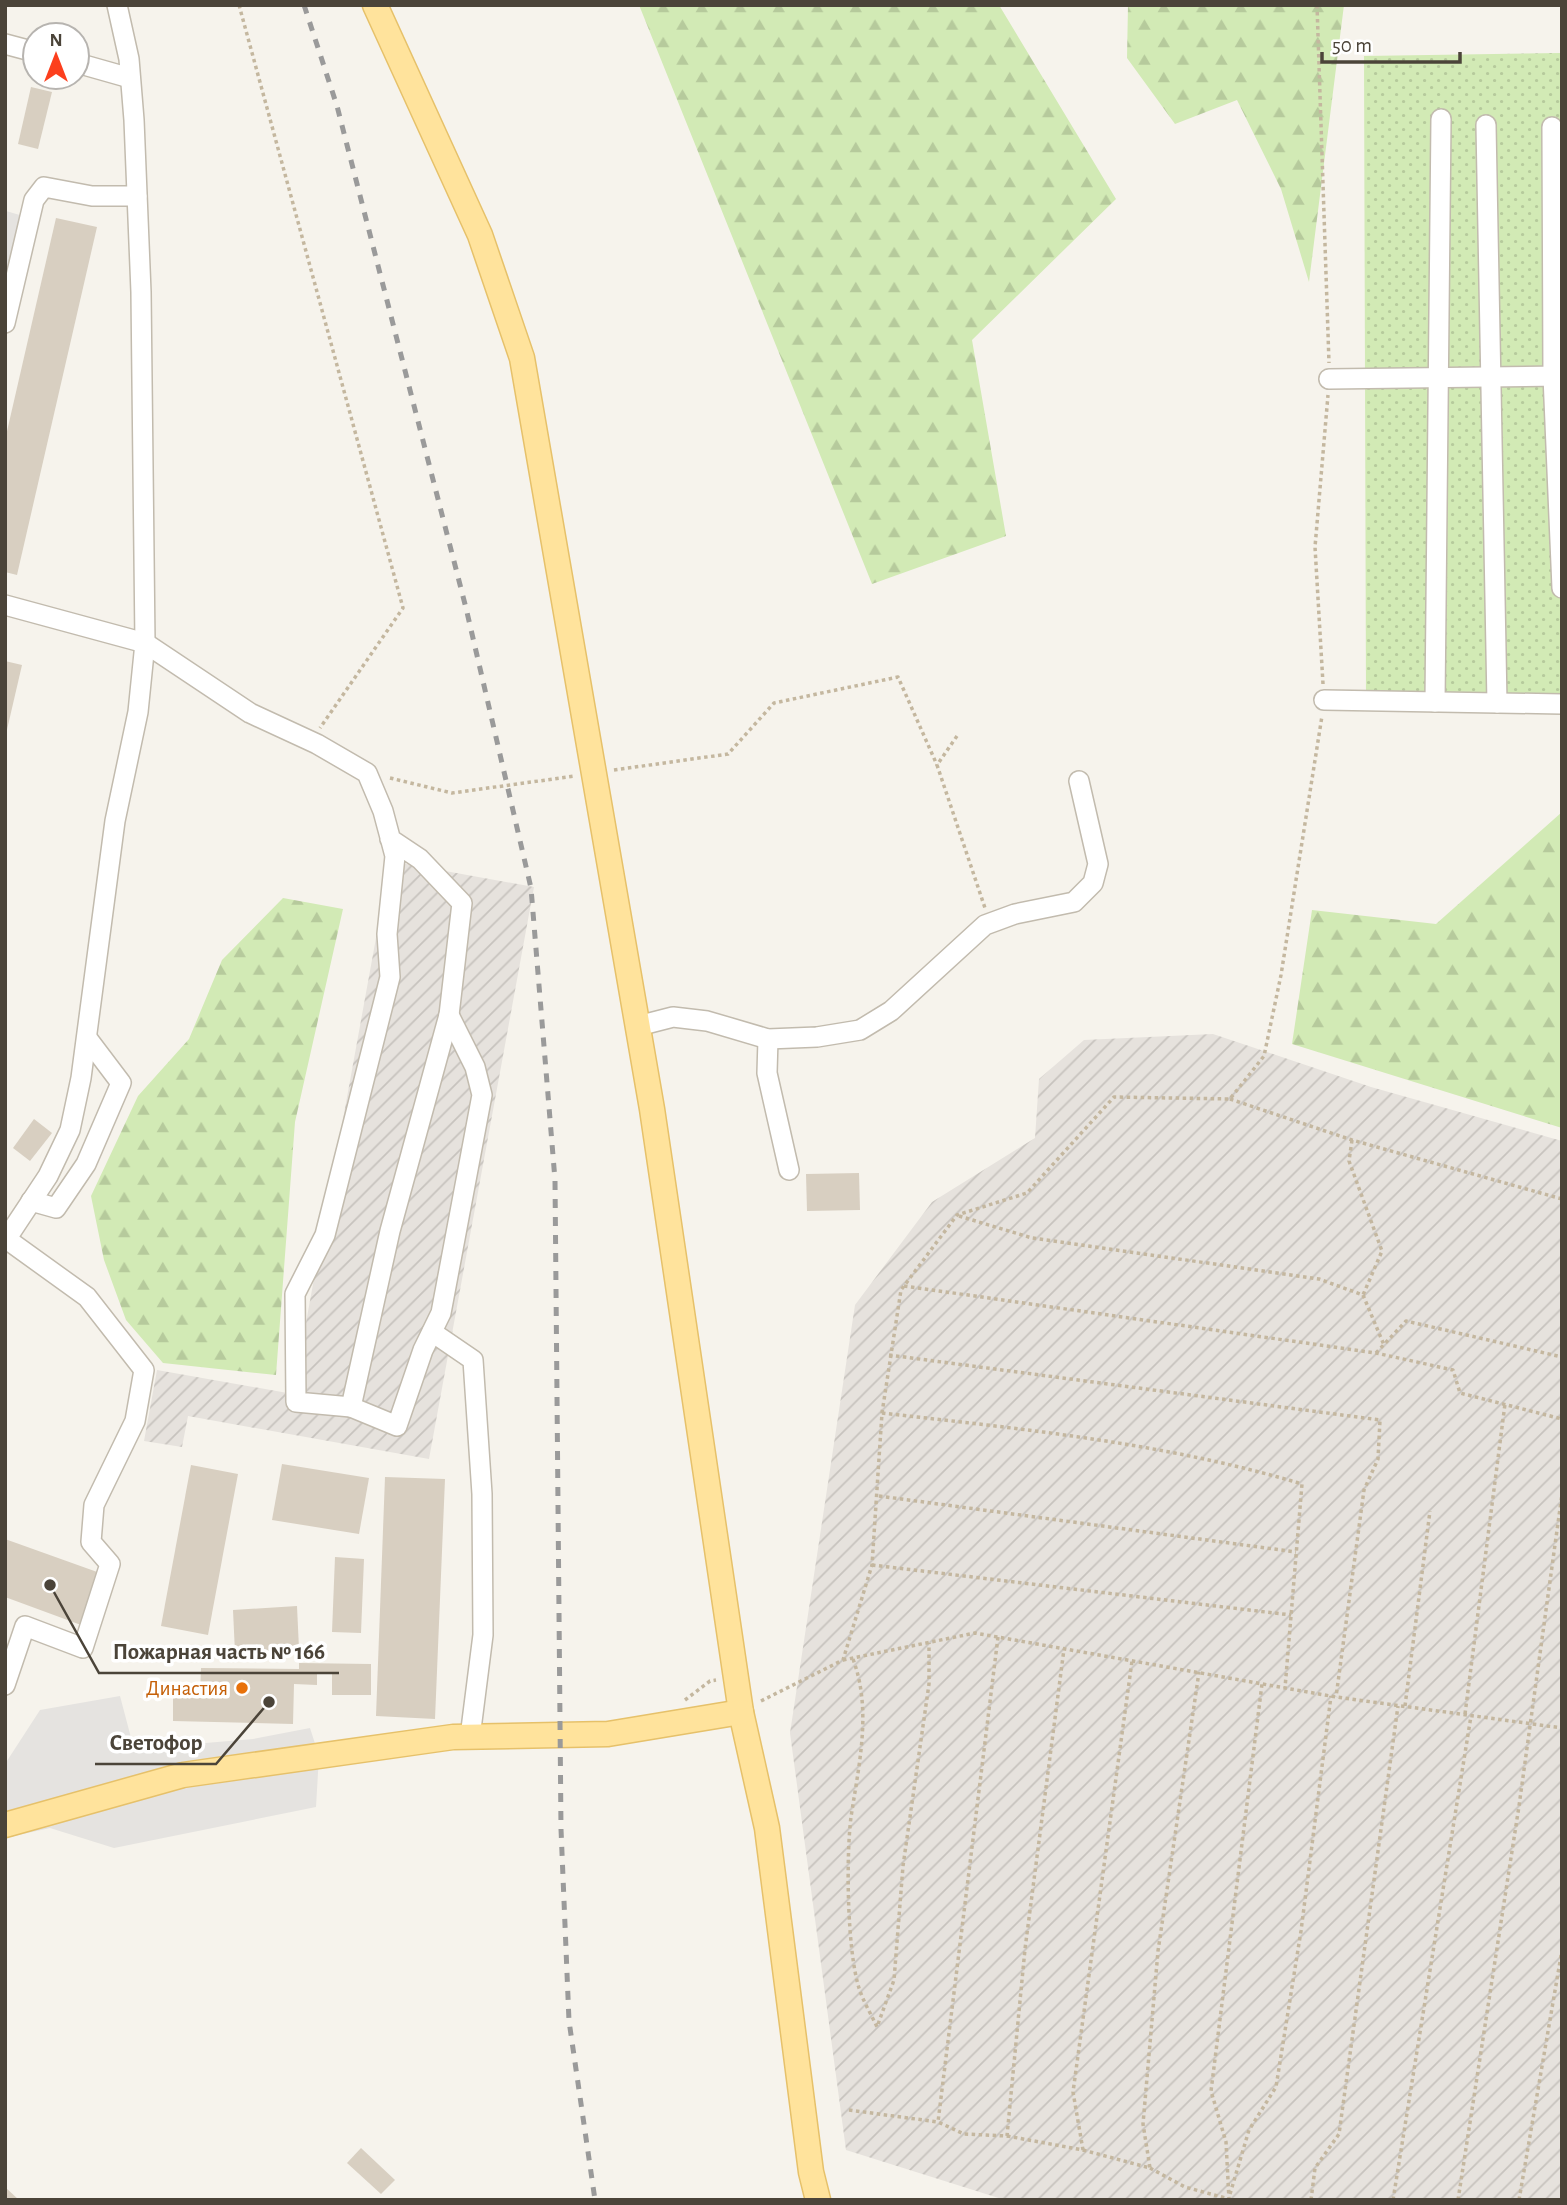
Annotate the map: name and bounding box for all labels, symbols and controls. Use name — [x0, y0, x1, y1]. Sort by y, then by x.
north arrow — [21, 21, 91, 91]
scale bar — [1322, 21, 1460, 65]
text: N — [49, 31, 63, 50]
text: 50 m — [1332, 35, 1372, 56]
callout: Пожарная часть № 166 — [99, 1629, 339, 1673]
text: Пожарная часть № 166 — [113, 1641, 325, 1664]
place label: Династия — [146, 1678, 228, 1699]
marker: Династия — [234, 1680, 250, 1696]
callout: Светофор — [95, 1720, 216, 1764]
text: Светофор — [110, 1732, 203, 1755]

